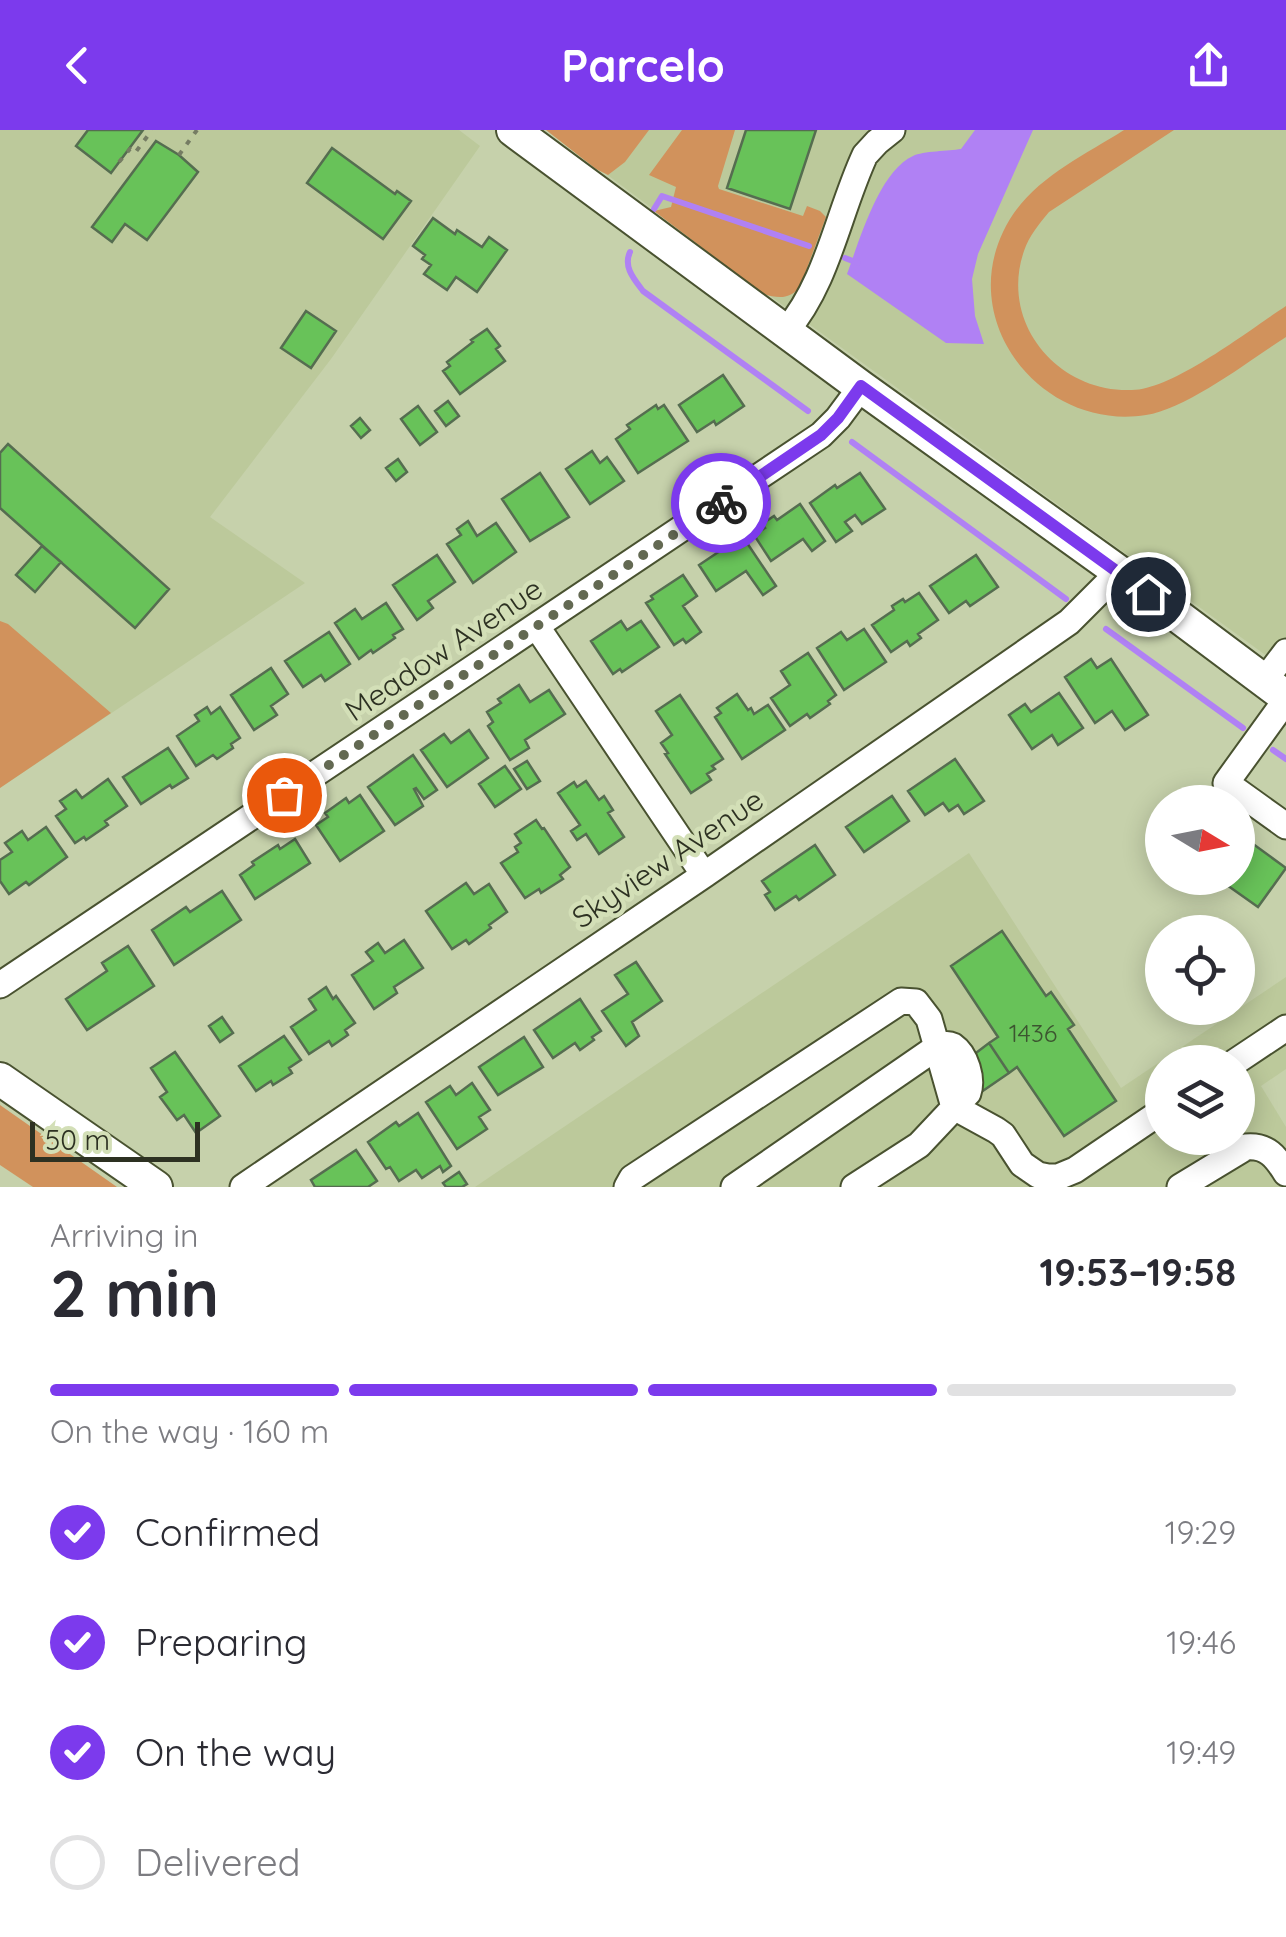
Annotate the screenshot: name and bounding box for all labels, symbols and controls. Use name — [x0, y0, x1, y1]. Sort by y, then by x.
text: Parcelo — [561, 37, 725, 93]
icon: back — [50, 38, 105, 93]
icon: share — [1181, 38, 1236, 93]
courier — [671, 453, 771, 553]
icon: bike — [694, 476, 749, 531]
pin — [1106, 552, 1191, 637]
icon: home — [1121, 567, 1176, 622]
street label: Meadow Avenue — [338, 569, 549, 729]
pin — [242, 753, 327, 838]
icon: bag — [257, 768, 312, 823]
street label: Skyview Avenue — [565, 780, 770, 936]
north arrow — [1145, 785, 1255, 895]
map controls — [1145, 785, 1255, 1155]
button: locate — [1145, 915, 1255, 1025]
house number: 1436 — [1009, 1017, 1057, 1048]
button: layers — [1145, 1045, 1255, 1155]
scale bar — [30, 1117, 200, 1162]
text: 50 m — [45, 1122, 110, 1157]
text: Arriving in — [50, 1215, 199, 1255]
text: 19:53–19:58 — [1039, 1248, 1236, 1296]
text: 2 min — [50, 1252, 219, 1333]
text: On the way · 160 m — [50, 1411, 329, 1451]
icon: check — [50, 1505, 105, 1560]
text: Confirmed — [135, 1508, 320, 1556]
text: 19:29 — [1165, 1512, 1236, 1552]
icon: check — [50, 1615, 105, 1670]
text: Preparing — [135, 1618, 307, 1666]
text: 19:46 — [1166, 1622, 1236, 1662]
icon: check — [50, 1725, 105, 1780]
text: On the way — [135, 1728, 336, 1776]
text: 19:49 — [1166, 1732, 1236, 1772]
text: Delivered — [135, 1838, 301, 1886]

